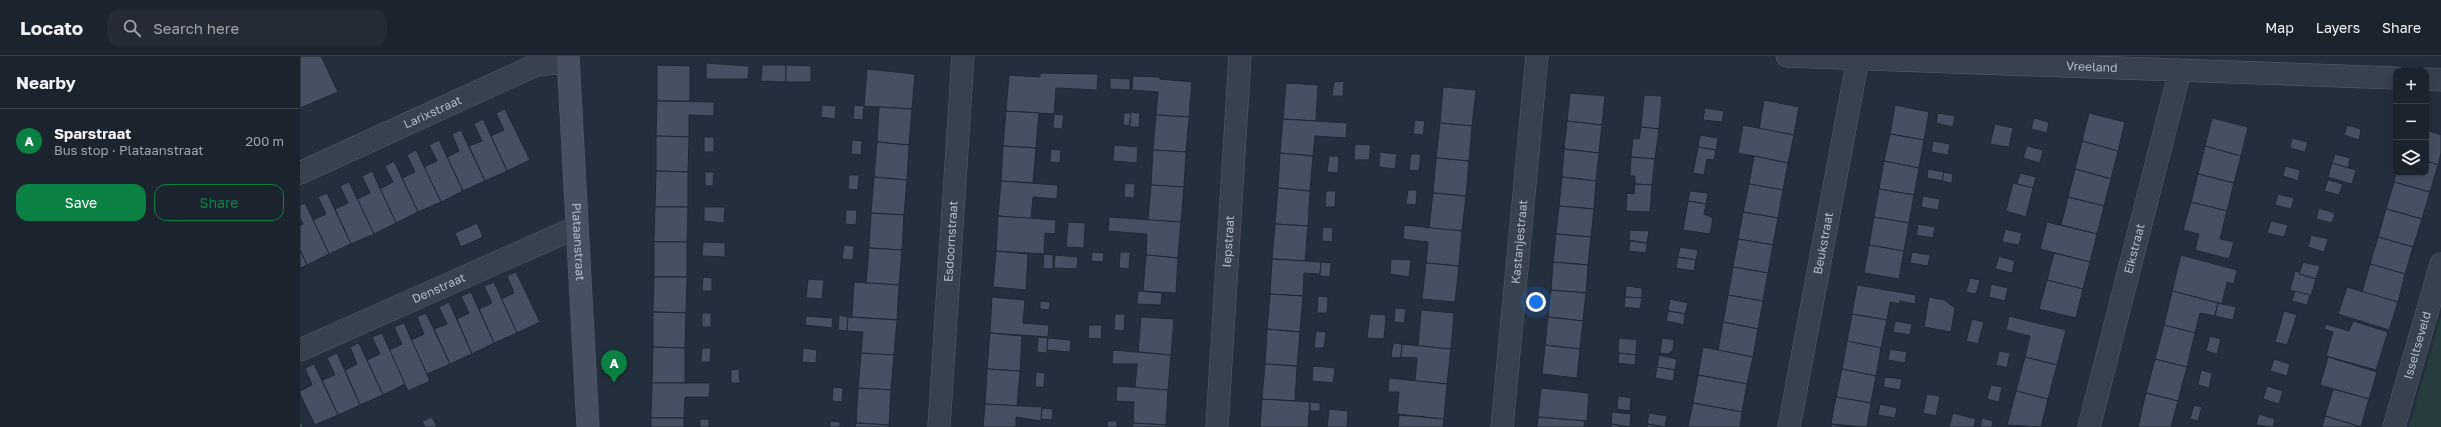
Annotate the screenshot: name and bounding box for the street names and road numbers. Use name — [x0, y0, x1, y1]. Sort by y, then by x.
street label: Vreeland — [2066, 58, 2118, 75]
street label: Larixstraat — [401, 92, 464, 132]
street label: Kastanjestraat — [1508, 199, 1530, 285]
street label: Esdoornstraat — [940, 200, 961, 283]
street label: Plataanstraat — [569, 202, 588, 281]
street label: Beukstraat — [1810, 211, 1836, 275]
street label: Iepstraat — [1219, 215, 1237, 268]
street label: Eikstraat — [2120, 222, 2148, 275]
street label: Denstraat — [410, 269, 468, 306]
street label: Isseltseveld — [2400, 310, 2434, 381]

